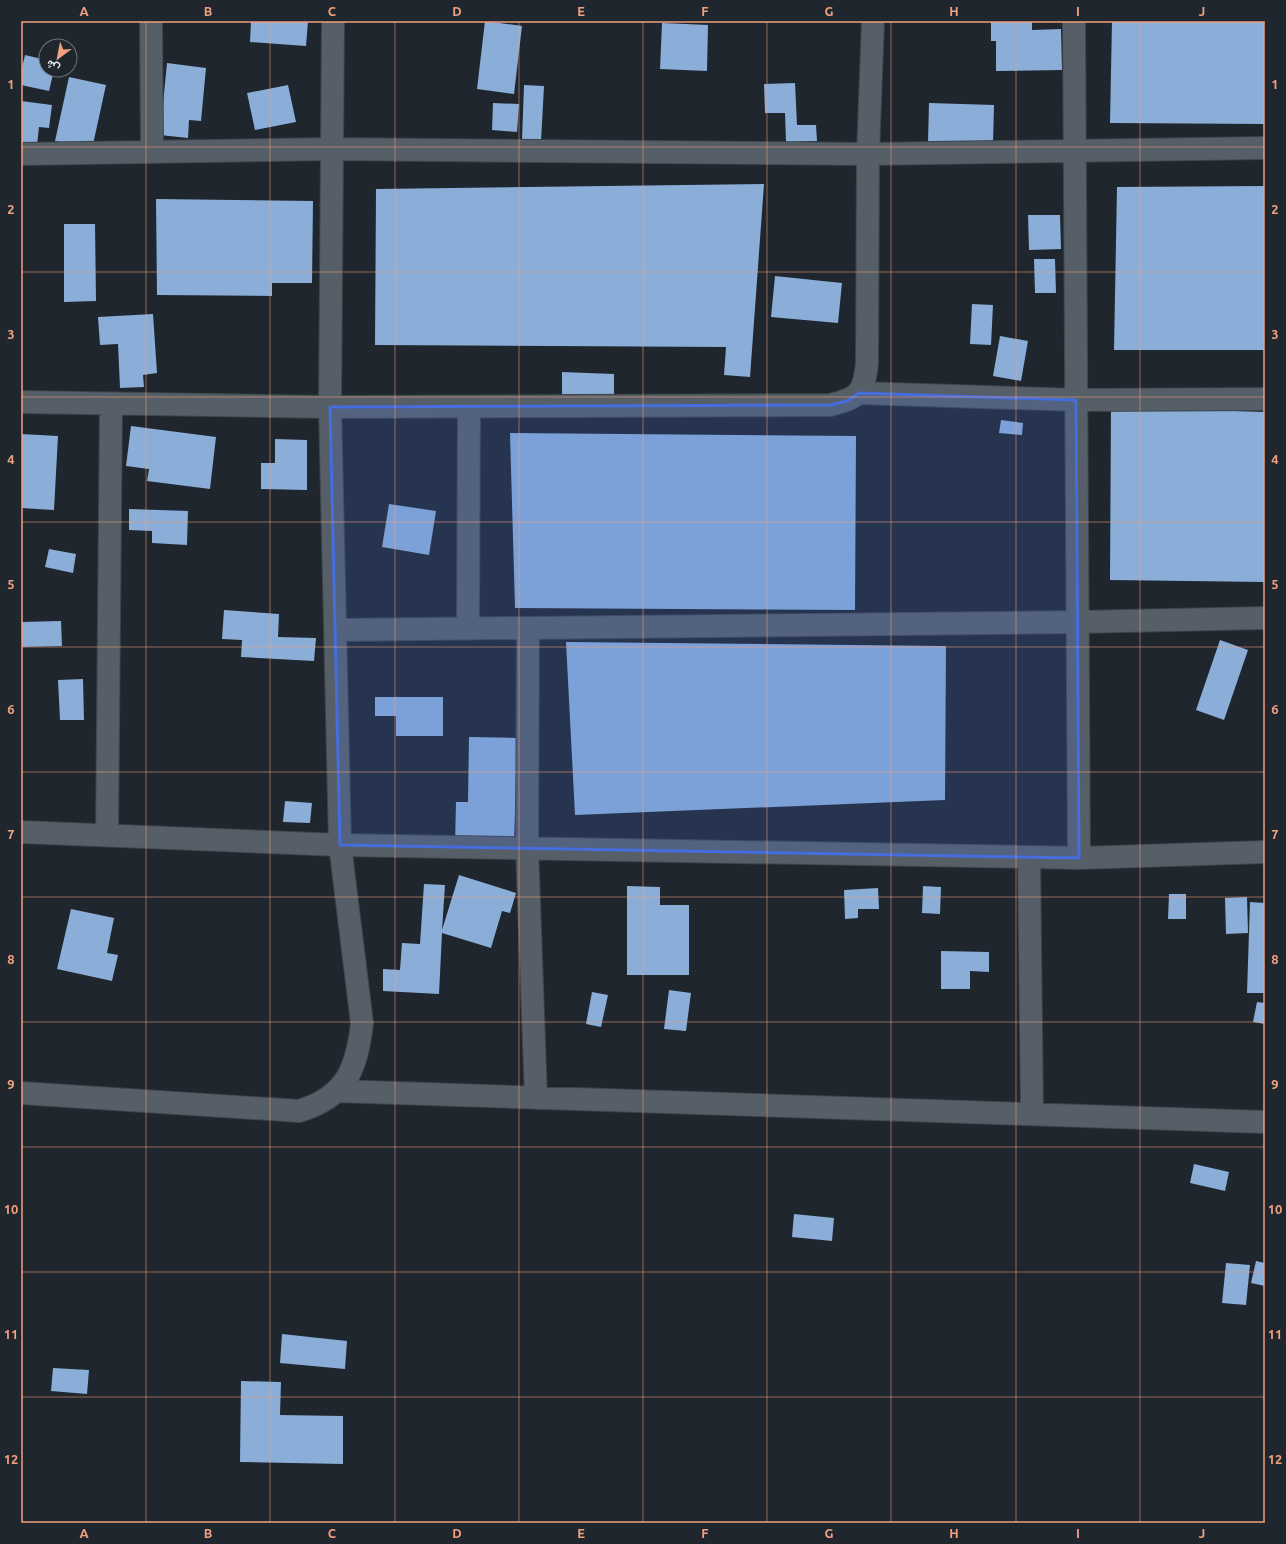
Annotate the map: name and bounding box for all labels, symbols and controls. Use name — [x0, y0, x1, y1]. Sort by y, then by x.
text: A — [79, 4, 89, 18]
text: B — [204, 4, 213, 18]
text: C — [328, 4, 337, 18]
text: D — [452, 4, 462, 18]
text: E — [577, 4, 585, 18]
text: F — [701, 4, 709, 18]
text: G — [825, 4, 834, 18]
text: H — [949, 4, 959, 18]
text: I — [1076, 4, 1080, 18]
text: J — [1199, 4, 1205, 18]
north arrow — [38, 38, 78, 78]
text: ش — [44, 57, 62, 75]
text: 1 — [7, 77, 15, 91]
text: 1 — [1271, 77, 1279, 91]
text: 2 — [7, 202, 15, 216]
text: 2 — [1271, 202, 1279, 216]
text: 3 — [7, 327, 15, 341]
text: 3 — [1271, 327, 1279, 341]
text: 4 — [7, 452, 15, 466]
text: 4 — [1271, 452, 1279, 466]
text: 5 — [7, 577, 15, 591]
text: 5 — [1271, 577, 1279, 591]
text: 6 — [7, 702, 15, 716]
text: 6 — [1271, 702, 1279, 716]
text: 7 — [7, 827, 15, 841]
text: 7 — [1271, 827, 1279, 841]
text: 8 — [7, 952, 15, 966]
text: 8 — [1271, 952, 1279, 966]
text: 9 — [7, 1077, 15, 1091]
text: 9 — [1271, 1077, 1279, 1091]
text: 10 — [4, 1202, 18, 1216]
text: 10 — [1268, 1202, 1282, 1216]
text: 11 — [4, 1327, 18, 1341]
text: 11 — [1268, 1327, 1282, 1341]
text: 12 — [4, 1452, 18, 1466]
text: 12 — [1268, 1452, 1282, 1466]
text: A — [79, 1526, 89, 1540]
text: B — [204, 1526, 213, 1540]
text: C — [328, 1526, 337, 1540]
text: D — [452, 1526, 462, 1540]
text: E — [577, 1526, 585, 1540]
text: F — [701, 1526, 709, 1540]
text: G — [825, 1526, 834, 1540]
text: H — [949, 1526, 959, 1540]
text: I — [1076, 1526, 1080, 1540]
text: J — [1199, 1526, 1205, 1540]

